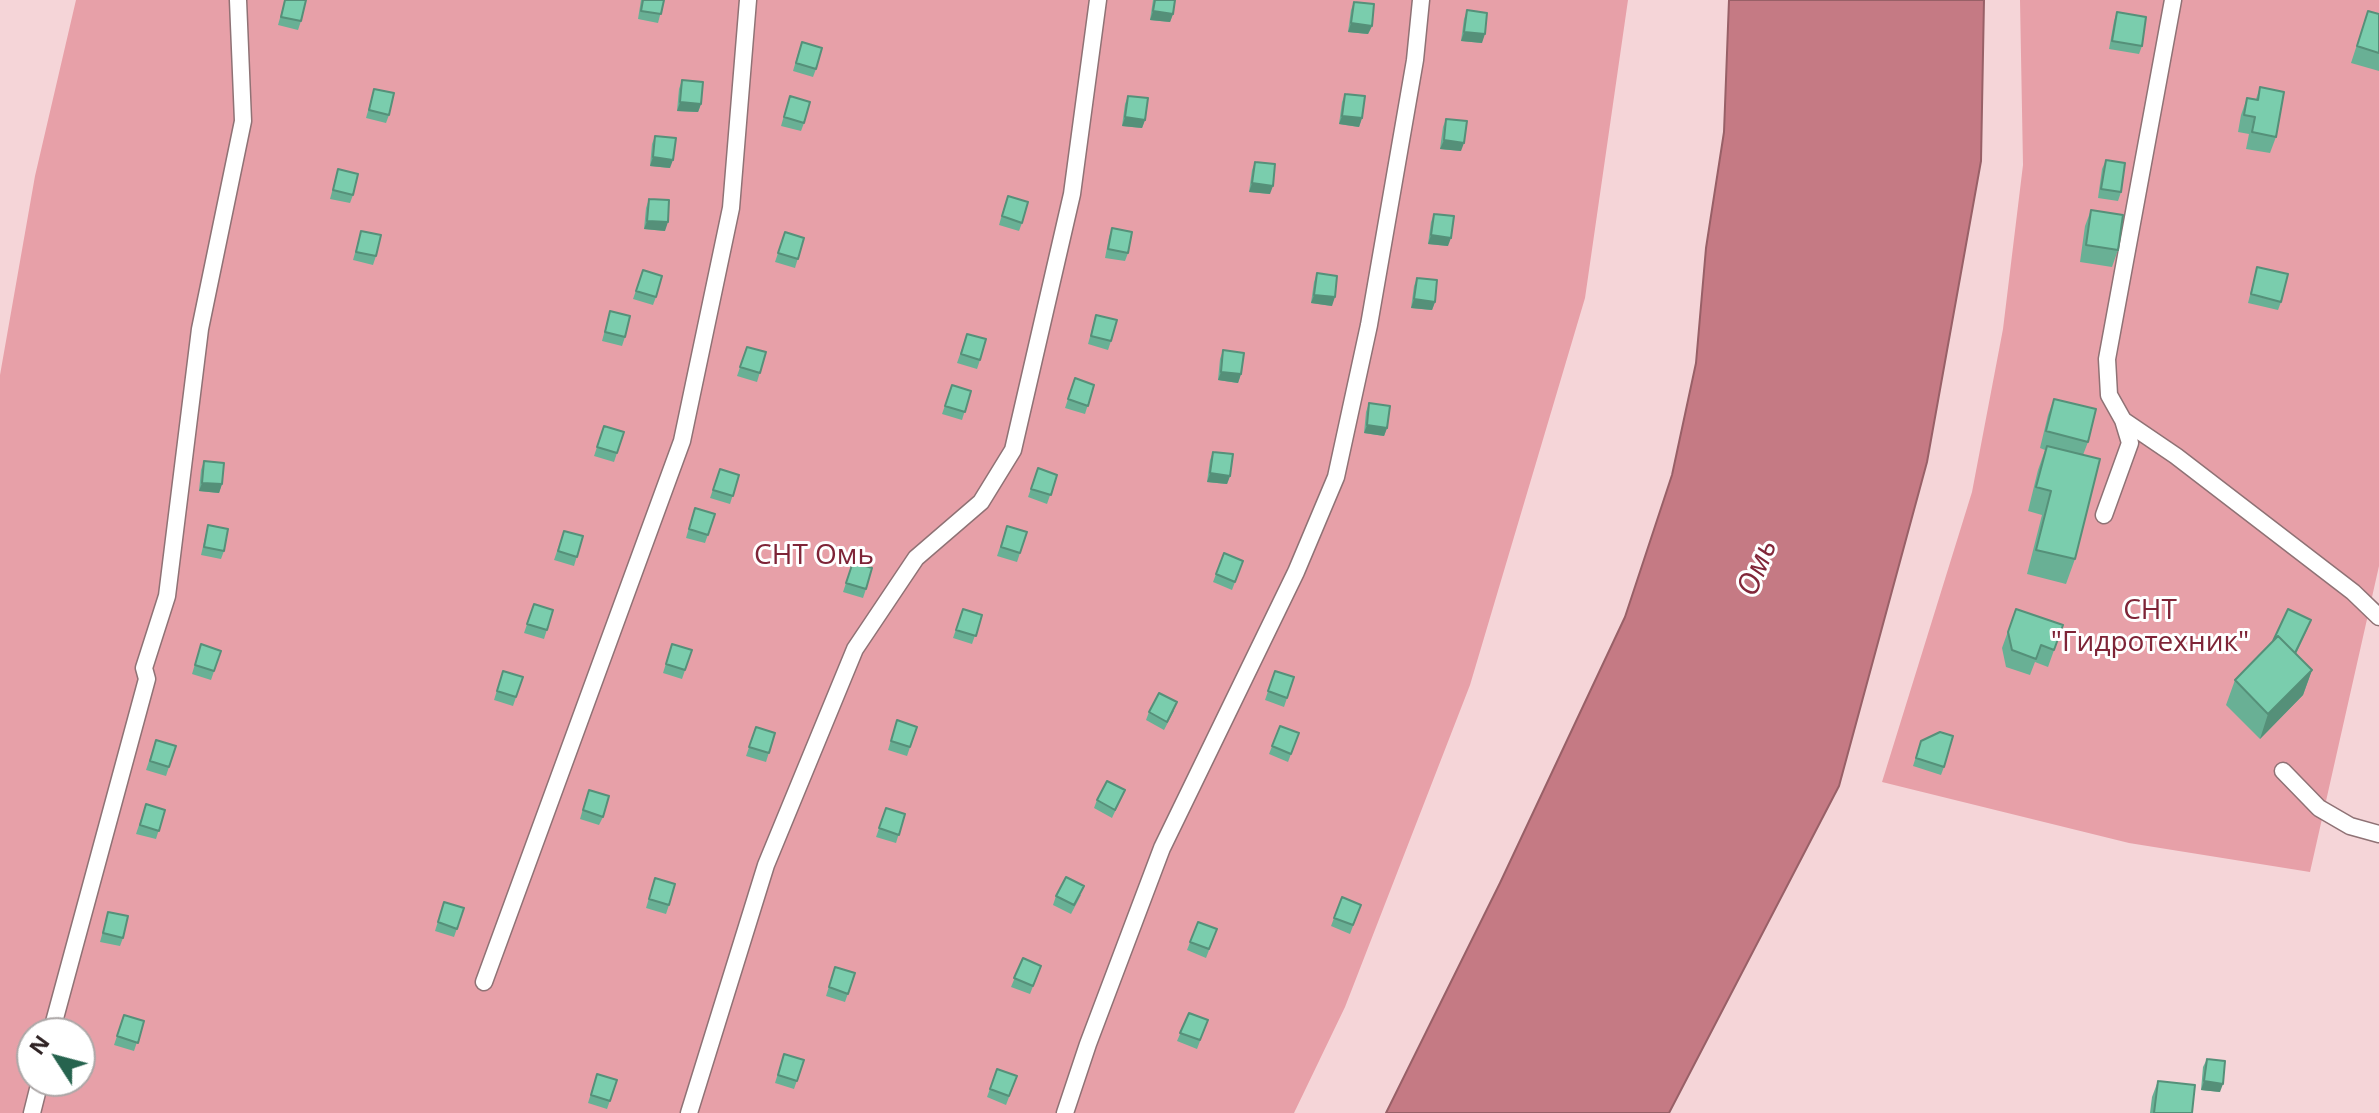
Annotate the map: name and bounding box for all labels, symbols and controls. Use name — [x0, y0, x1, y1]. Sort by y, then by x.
water label: Омь — [1730, 534, 1786, 602]
park label: СНТ Омь — [754, 539, 874, 573]
park label: СНТ "Гидротехник" — [2051, 594, 2249, 660]
north arrow — [16, 1017, 96, 1097]
text: N — [21, 1028, 56, 1060]

